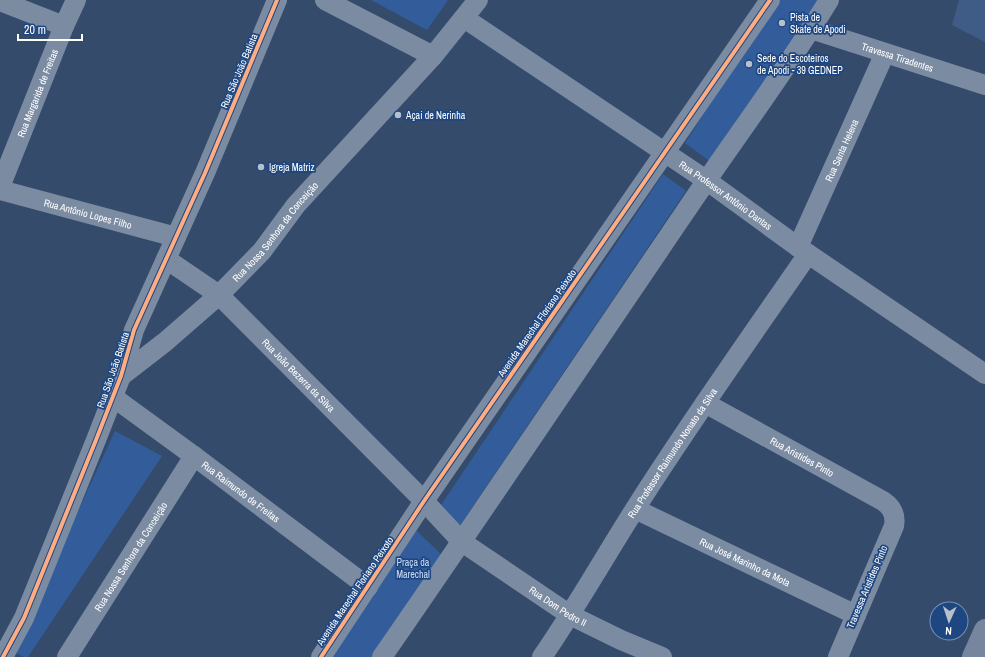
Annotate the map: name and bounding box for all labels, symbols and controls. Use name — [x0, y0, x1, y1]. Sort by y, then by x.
place label: Pista de Skate de Apodi — [790, 11, 846, 36]
scale bar — [18, 16, 82, 42]
marker: Pista de Skate de Apodi — [777, 18, 787, 28]
text: 20 m — [24, 22, 46, 38]
street label: Rua São João Batista — [217, 31, 261, 110]
street label: Travessa Tiradentes — [860, 39, 935, 75]
street label: Rua Margarida de Freitas — [14, 47, 61, 139]
place label: Sede do Escoteiros de Apodi - 39 GEDNEP — [757, 52, 843, 77]
marker: Sede do Escoteiros de Apodi - 39 GEDNEP — [744, 59, 754, 69]
place label: Açai de Nerinha — [405, 109, 466, 122]
marker: Açai de Nerinha — [393, 110, 403, 120]
street label: Rua Santa Helena — [822, 117, 861, 184]
street label: Rua Professor Antônio Dantas — [677, 158, 775, 232]
place label: Igreja Matriz — [269, 161, 315, 174]
marker: Igreja Matriz — [256, 162, 266, 172]
street label: Rua Nossa Senhora da Conceição — [229, 179, 321, 284]
street label: Rua Antônio Lopes Filho — [43, 196, 134, 232]
street label: Avenida Marechal Floriano Peixoto — [494, 266, 579, 380]
street label: Rua São João Batista — [94, 330, 132, 410]
street label: Rua João Bezerra da Silva — [259, 336, 338, 415]
street label: Rua Professor Raimundo Nonato da Silva — [624, 385, 720, 520]
street label: Rua Aristides Pinto — [768, 434, 837, 480]
street label: Rua Raimundo de Freitas — [199, 458, 283, 525]
street label: Rua Nossa Senhora da Conceição — [91, 499, 170, 613]
street label: Avenida Marechal Floriano Peixoto — [313, 534, 397, 649]
street label: Rua José Marinho da Mota — [698, 534, 793, 589]
street label: Travessa Aristides Pinto — [844, 543, 891, 631]
park label: Praça da Marechal — [396, 556, 430, 581]
street label: Rua Dom Pedro II — [527, 583, 589, 629]
north arrow — [929, 601, 969, 641]
text: N — [945, 624, 952, 638]

